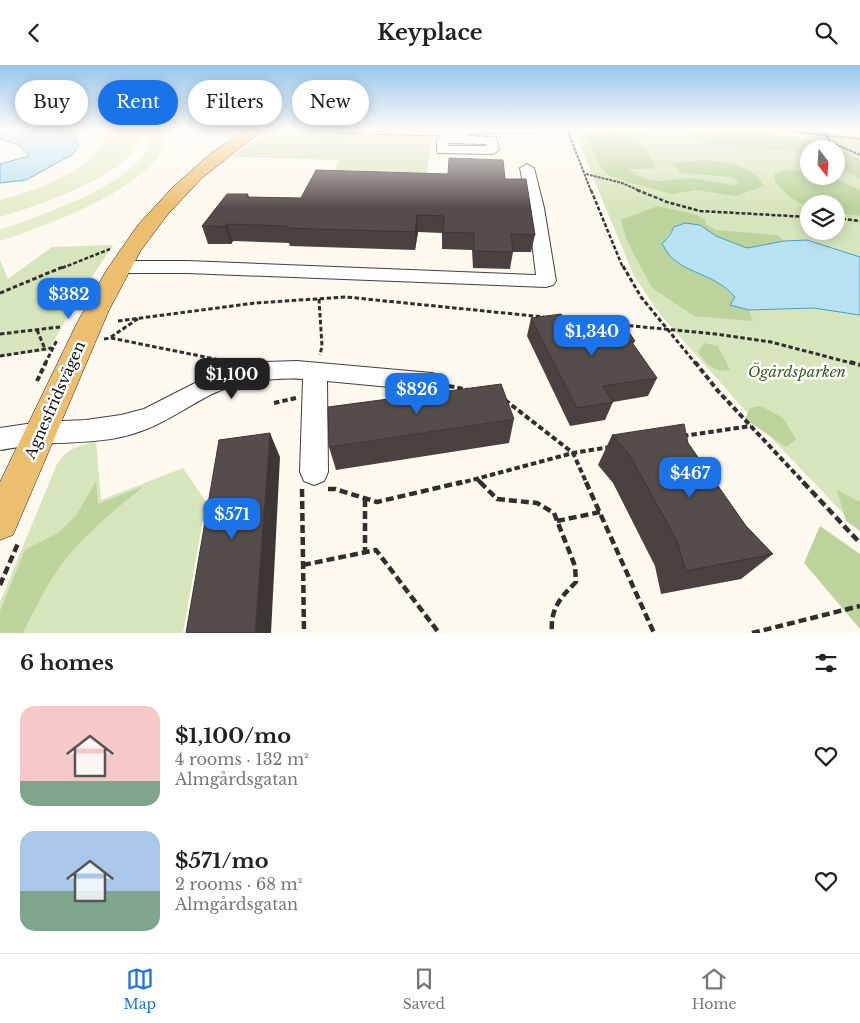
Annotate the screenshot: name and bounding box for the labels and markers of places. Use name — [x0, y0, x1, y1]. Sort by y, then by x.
pin: $382 — [39, 277, 99, 320]
pin: $1,340 — [551, 315, 633, 357]
pin: $1,100 — [191, 357, 273, 400]
pin: $826 — [387, 373, 447, 415]
pin: $467 — [660, 457, 720, 499]
pin: $571 — [202, 497, 262, 540]

